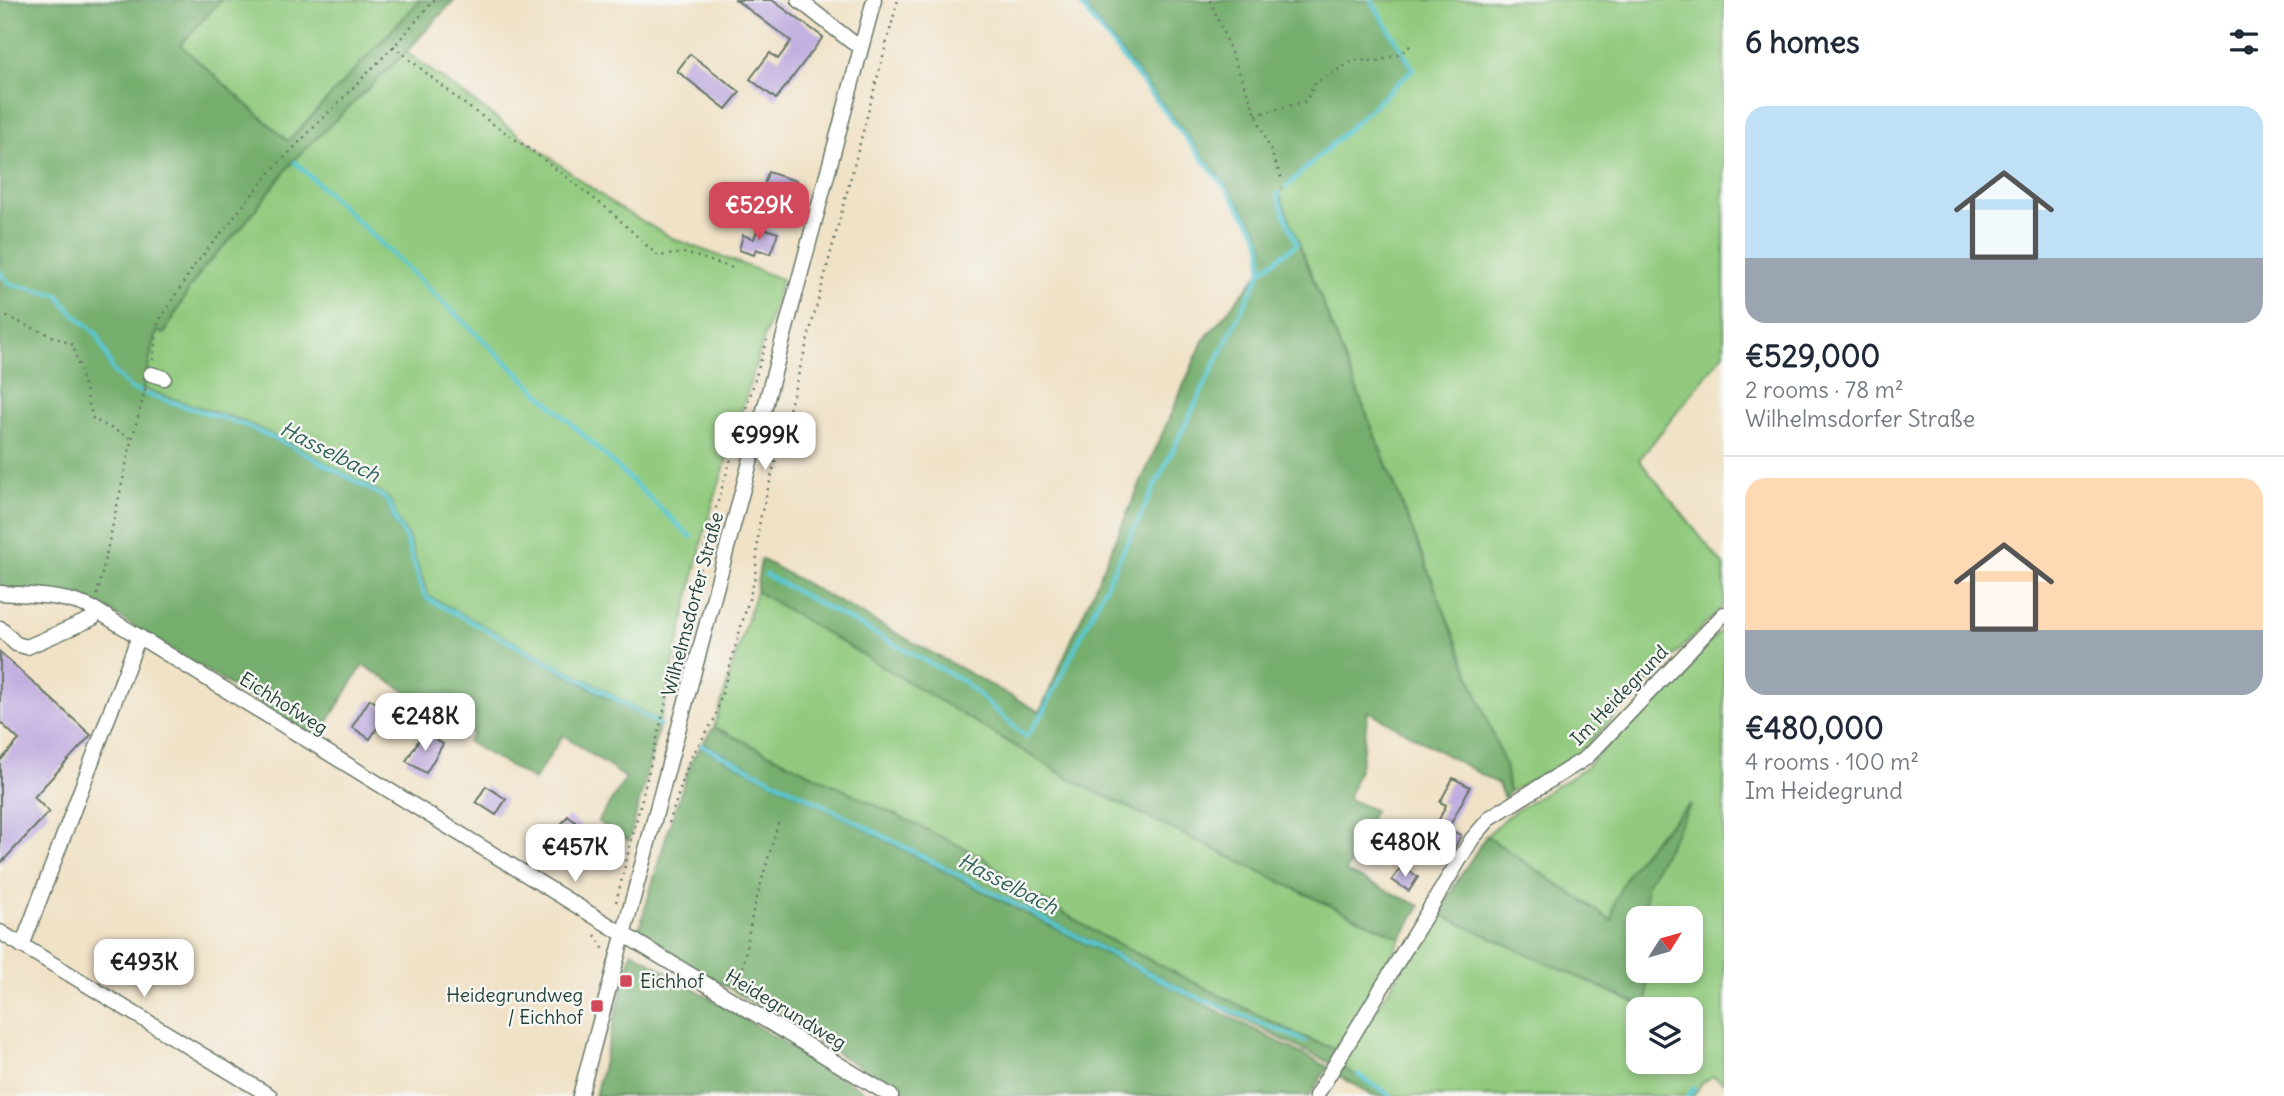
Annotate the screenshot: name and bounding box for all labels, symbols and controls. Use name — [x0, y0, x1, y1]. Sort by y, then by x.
text: 6 homes — [1745, 23, 1860, 61]
icon: filters — [2225, 23, 2263, 61]
icon: home — [1941, 152, 2067, 278]
pin: €529K — [710, 182, 808, 242]
text: €529K — [725, 190, 793, 219]
text: €529,000 — [1745, 337, 1880, 375]
text: 2 rooms · 78 m² — [1745, 375, 1904, 404]
text: Wilhelmsdorfer Straße — [1745, 404, 1975, 433]
pin: €999K — [716, 412, 814, 472]
water label: Hasselbach — [276, 415, 385, 489]
text: €999K — [731, 420, 799, 449]
street label: Wilhelmsdorfer Straße — [656, 509, 728, 699]
icon: home — [1941, 524, 2067, 650]
street label: Im Heidegrund — [1565, 640, 1673, 750]
street label: Eichhofweg — [235, 666, 333, 740]
pin: €248K — [376, 694, 474, 753]
text: €248K — [391, 701, 459, 730]
text: €480,000 — [1745, 709, 1884, 747]
text: 4 rooms · 100 m² — [1745, 747, 1919, 776]
text: Im Heidegrund — [1745, 776, 1903, 805]
pin: €480K — [1356, 820, 1454, 879]
pin: €457K — [526, 824, 624, 884]
text: €480K — [1370, 827, 1440, 856]
text: €457K — [542, 832, 608, 861]
water label: Hasselbach — [954, 847, 1063, 921]
north arrow — [1626, 906, 1703, 984]
map controls — [1626, 906, 1703, 1074]
pin: €493K — [95, 940, 193, 999]
text: €493K — [110, 947, 178, 976]
street label: Heidegrundweg — [721, 964, 851, 1054]
place label: Eichhof — [640, 969, 705, 993]
marker: Eichhof — [618, 973, 634, 989]
place label: Heidegrundweg / Eichhof — [446, 983, 584, 1029]
button: layers — [1626, 997, 1703, 1074]
marker: Heidegrundweg / Eichhof — [589, 998, 605, 1014]

